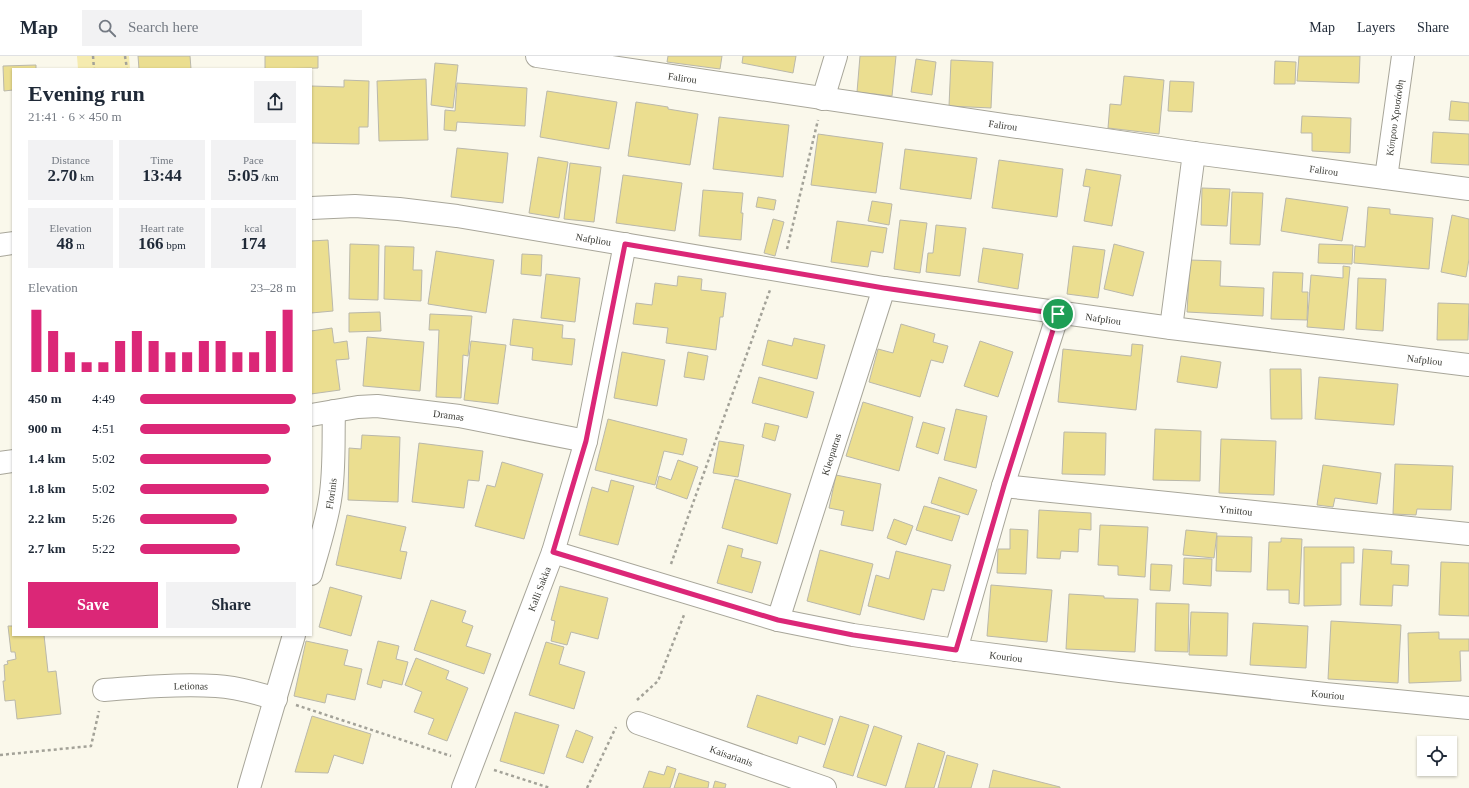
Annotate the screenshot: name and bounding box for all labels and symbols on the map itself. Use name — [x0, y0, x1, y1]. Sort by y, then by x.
street label: Falirou — [667, 70, 698, 85]
street label: Κύπρου Χρυσάνθη — [1384, 79, 1405, 157]
street label: Falirou — [988, 117, 1018, 132]
street label: Falirou — [1309, 163, 1339, 177]
street label: Nafpliou — [575, 231, 612, 247]
pin — [1041, 297, 1075, 331]
street label: Nafpliou — [1085, 311, 1122, 326]
street label: Nafpliou — [1406, 352, 1443, 367]
street label: Dramas — [433, 407, 465, 422]
street label: Kleopatras — [819, 432, 843, 477]
street label: Florinis — [323, 477, 338, 510]
street label: Ymittou — [1219, 503, 1253, 517]
street label: Kalli Sakka — [525, 565, 553, 613]
street label: Kouriou — [989, 649, 1023, 664]
street label: Letionas — [173, 680, 208, 691]
street label: Kouriou — [1311, 687, 1345, 701]
street label: Kaisarianis — [708, 743, 755, 768]

